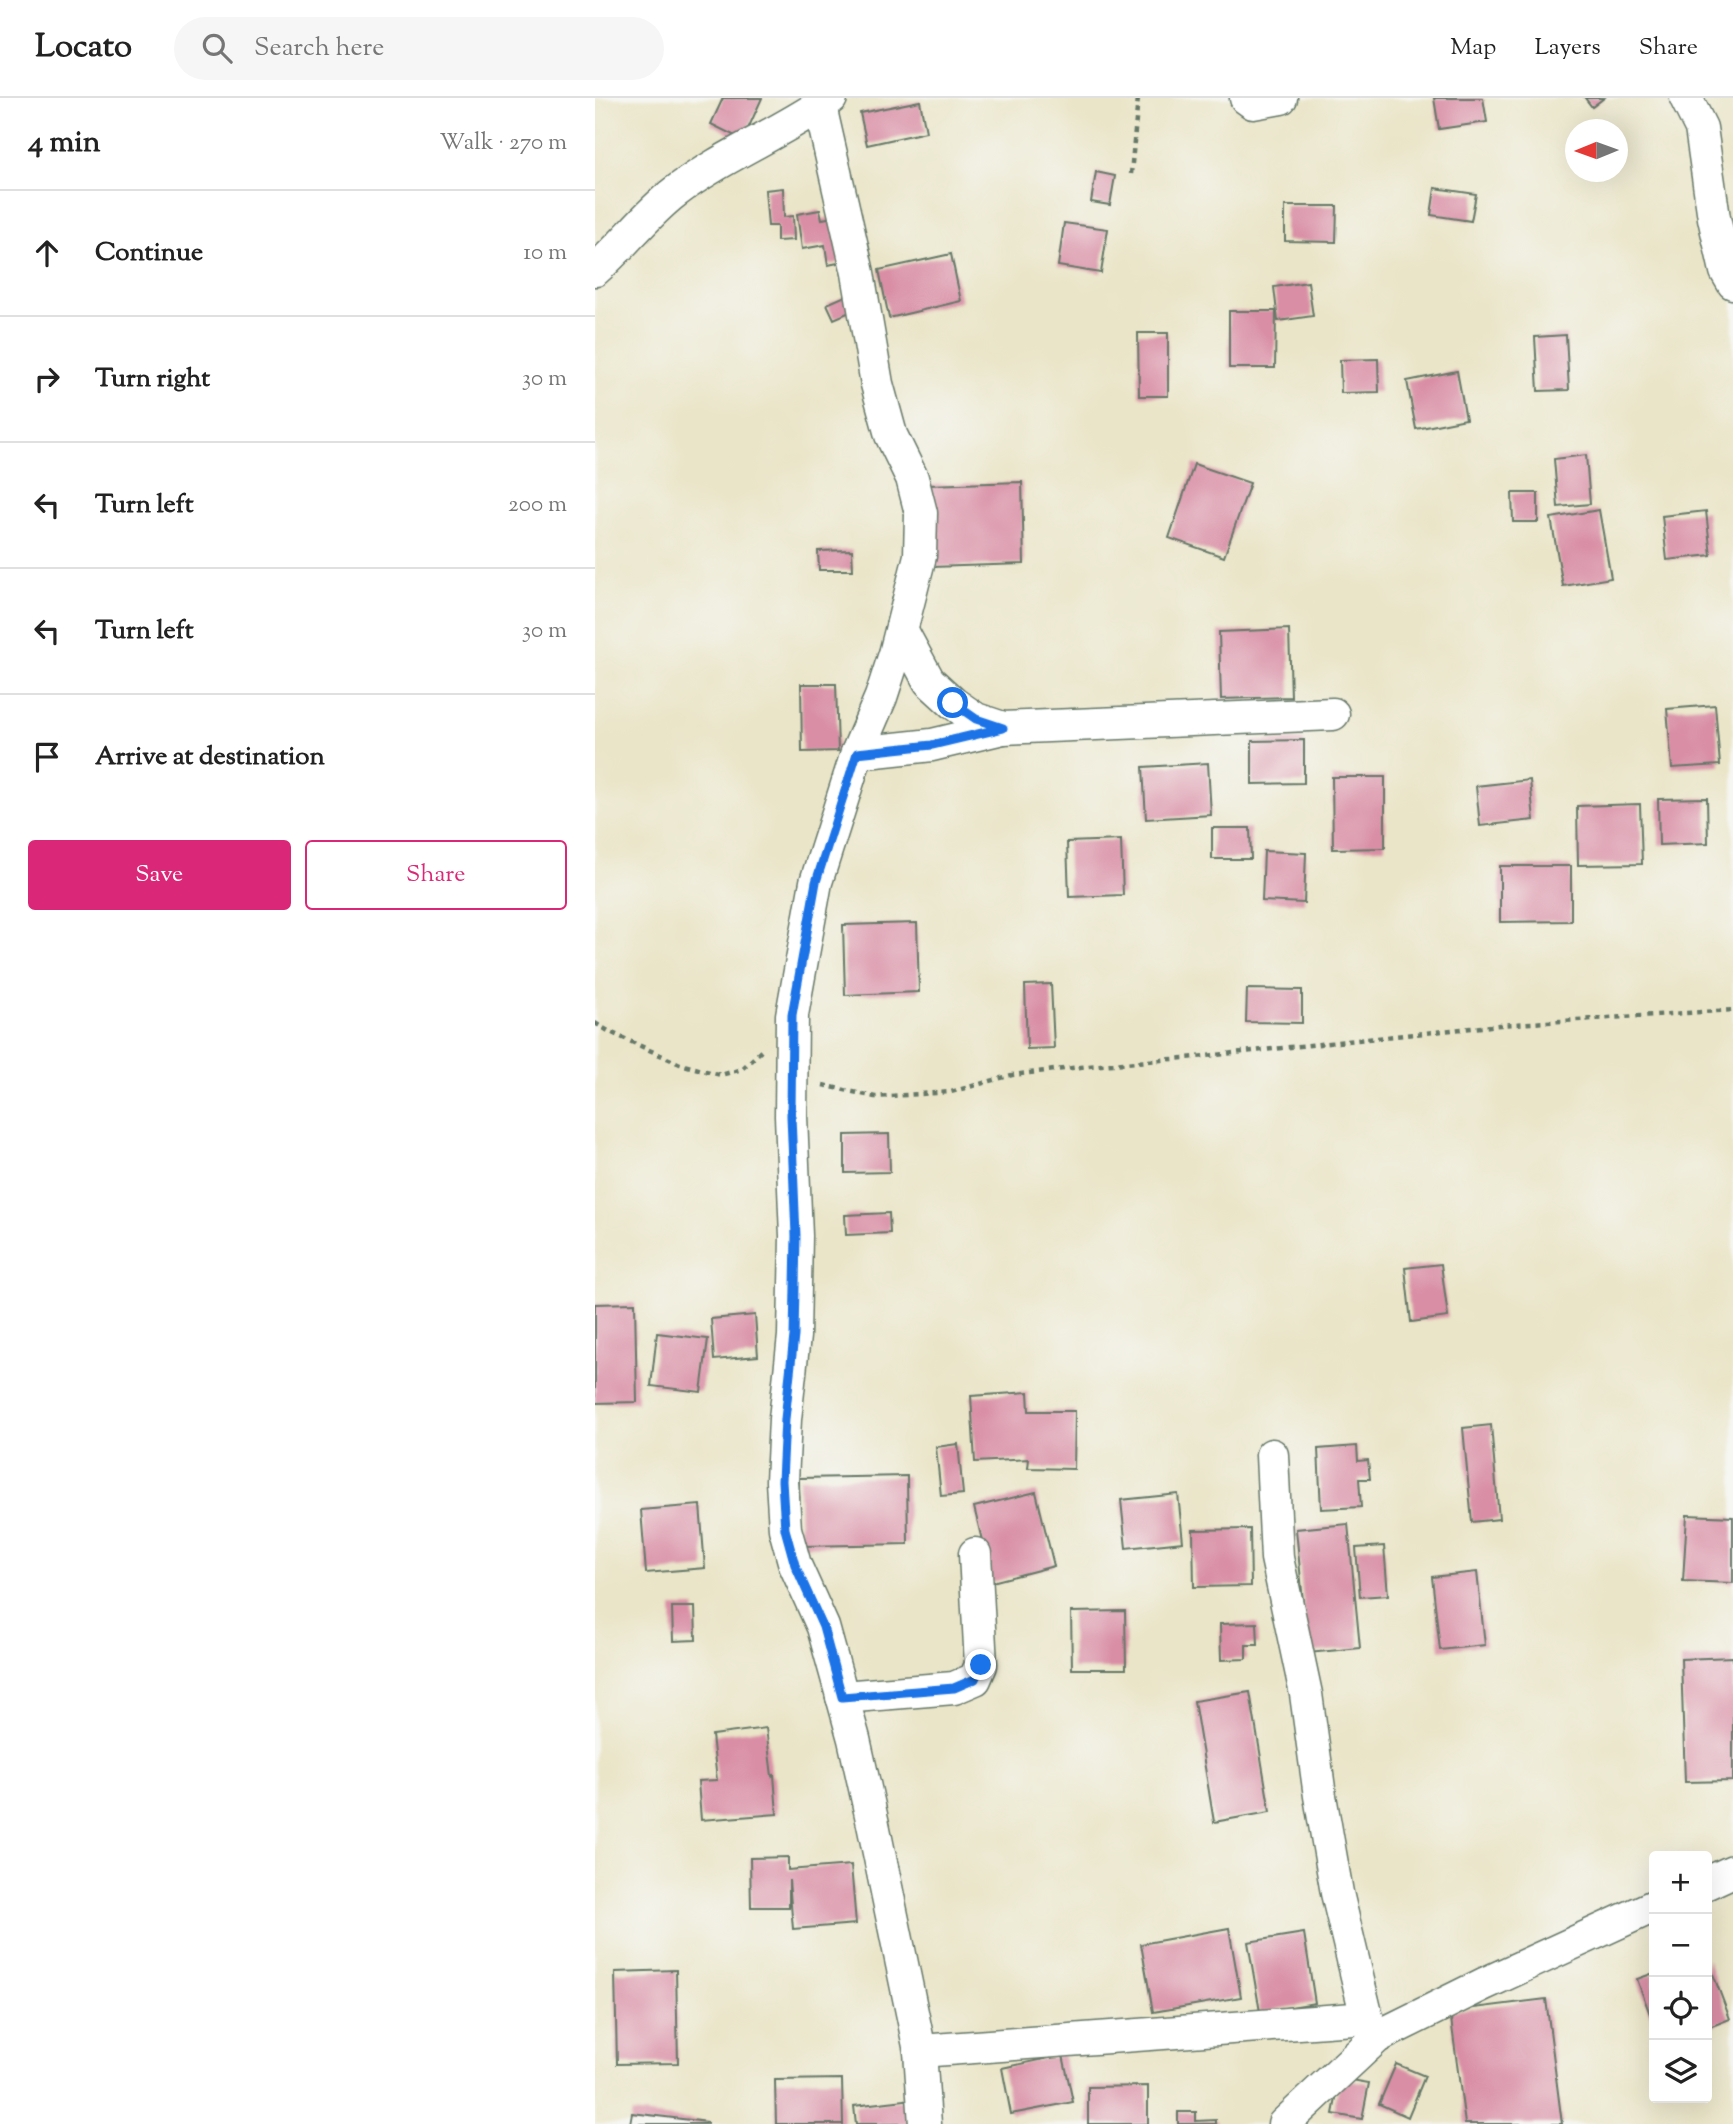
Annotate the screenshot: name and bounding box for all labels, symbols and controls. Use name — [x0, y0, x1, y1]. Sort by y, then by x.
search box — [174, 17, 664, 80]
text: Locato — [35, 24, 132, 72]
icon: search — [198, 29, 236, 67]
text: Search here — [254, 30, 384, 67]
text: Map — [1450, 31, 1496, 65]
text: Layers — [1534, 31, 1601, 65]
text: Share — [1639, 31, 1698, 65]
north arrow — [1565, 119, 1628, 182]
text: 4 min — [28, 122, 101, 165]
text: Walk · 270 m — [439, 127, 567, 160]
icon: ahead — [28, 234, 66, 272]
text: Continue — [95, 235, 203, 272]
text: 10 m — [523, 237, 567, 270]
icon: right — [28, 360, 66, 398]
text: Turn right — [95, 361, 210, 398]
text: 30 m — [522, 363, 567, 396]
icon: left — [28, 486, 66, 524]
text: Turn left — [95, 487, 194, 524]
text: 200 m — [508, 489, 567, 522]
icon: left — [28, 612, 66, 650]
text: Turn left — [95, 613, 194, 650]
text: 30 m — [522, 615, 567, 648]
route start — [937, 687, 968, 718]
icon: arrive — [28, 738, 66, 776]
text: Arrive at destination — [95, 739, 325, 776]
button: Save — [28, 840, 291, 910]
button: Share — [305, 840, 567, 910]
route end — [965, 1649, 996, 1680]
map controls — [1649, 1851, 1712, 2103]
button: + — [1649, 1851, 1712, 1914]
button: − — [1649, 1914, 1712, 1977]
button: locate — [1649, 1977, 1712, 2040]
button: layers — [1649, 2040, 1712, 2103]

